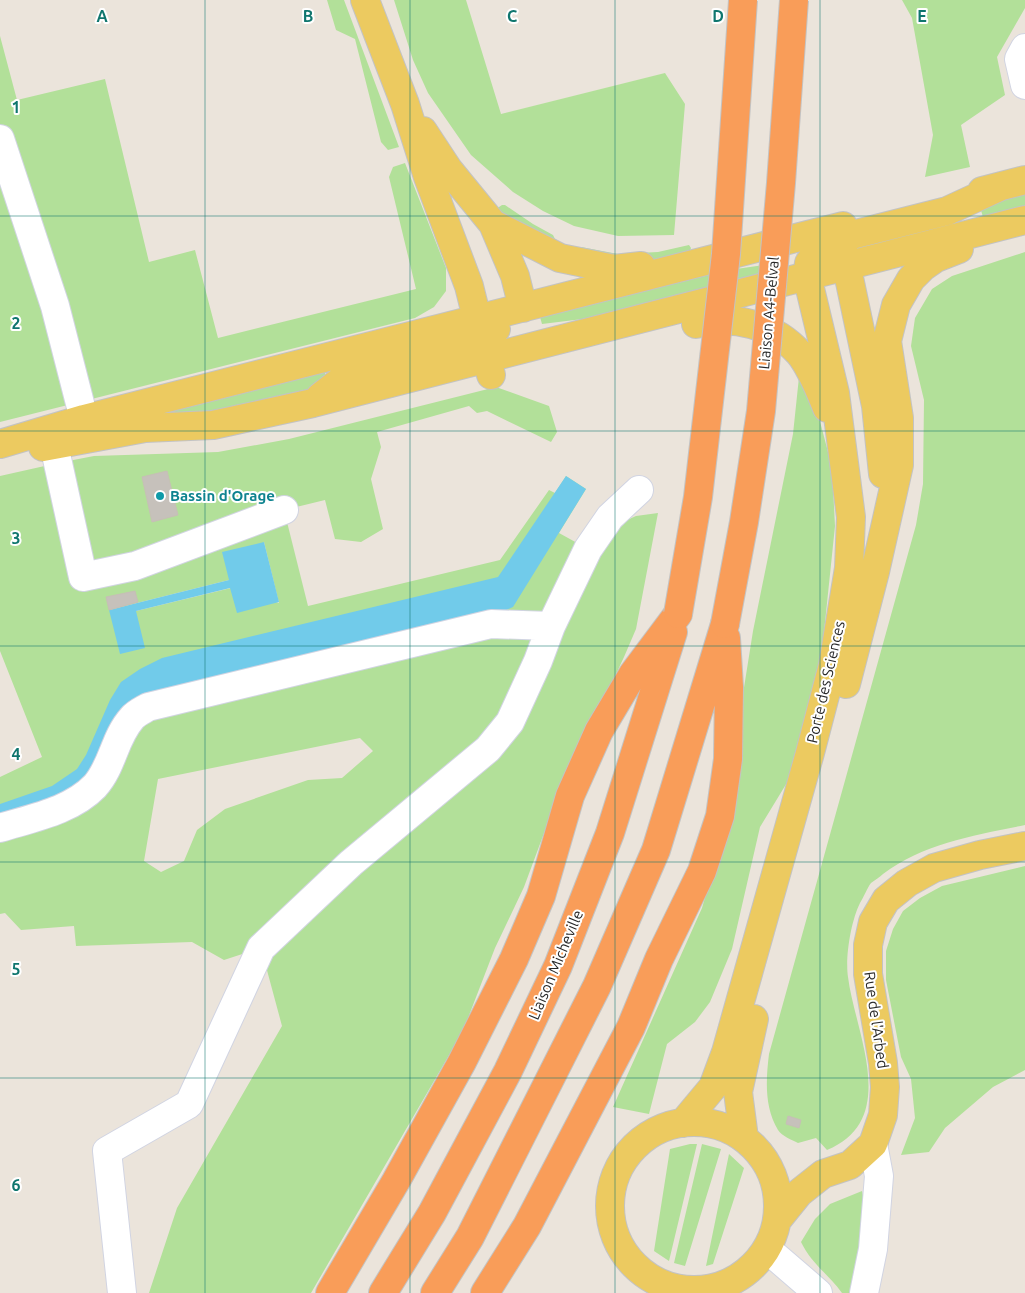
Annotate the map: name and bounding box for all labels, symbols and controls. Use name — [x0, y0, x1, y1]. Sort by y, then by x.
text: A — [96, 7, 108, 25]
text: B — [303, 7, 313, 25]
text: C — [507, 7, 517, 25]
text: D — [712, 7, 724, 25]
text: E — [917, 7, 927, 25]
text: 1 — [11, 98, 21, 116]
street label: Liaison A4-Belval — [755, 256, 782, 370]
text: 2 — [11, 314, 21, 332]
place label: Bassin d'Orage — [170, 487, 275, 504]
marker: Bassin d'Orage — [154, 490, 166, 502]
text: 3 — [11, 529, 21, 547]
street label: Porte des Sciences — [803, 619, 848, 745]
text: 4 — [11, 745, 21, 763]
street label: Liaison Micheville — [525, 907, 586, 1022]
text: 5 — [11, 960, 21, 978]
street label: Rue de l'Arbed — [861, 970, 892, 1070]
text: 6 — [11, 1176, 21, 1194]

